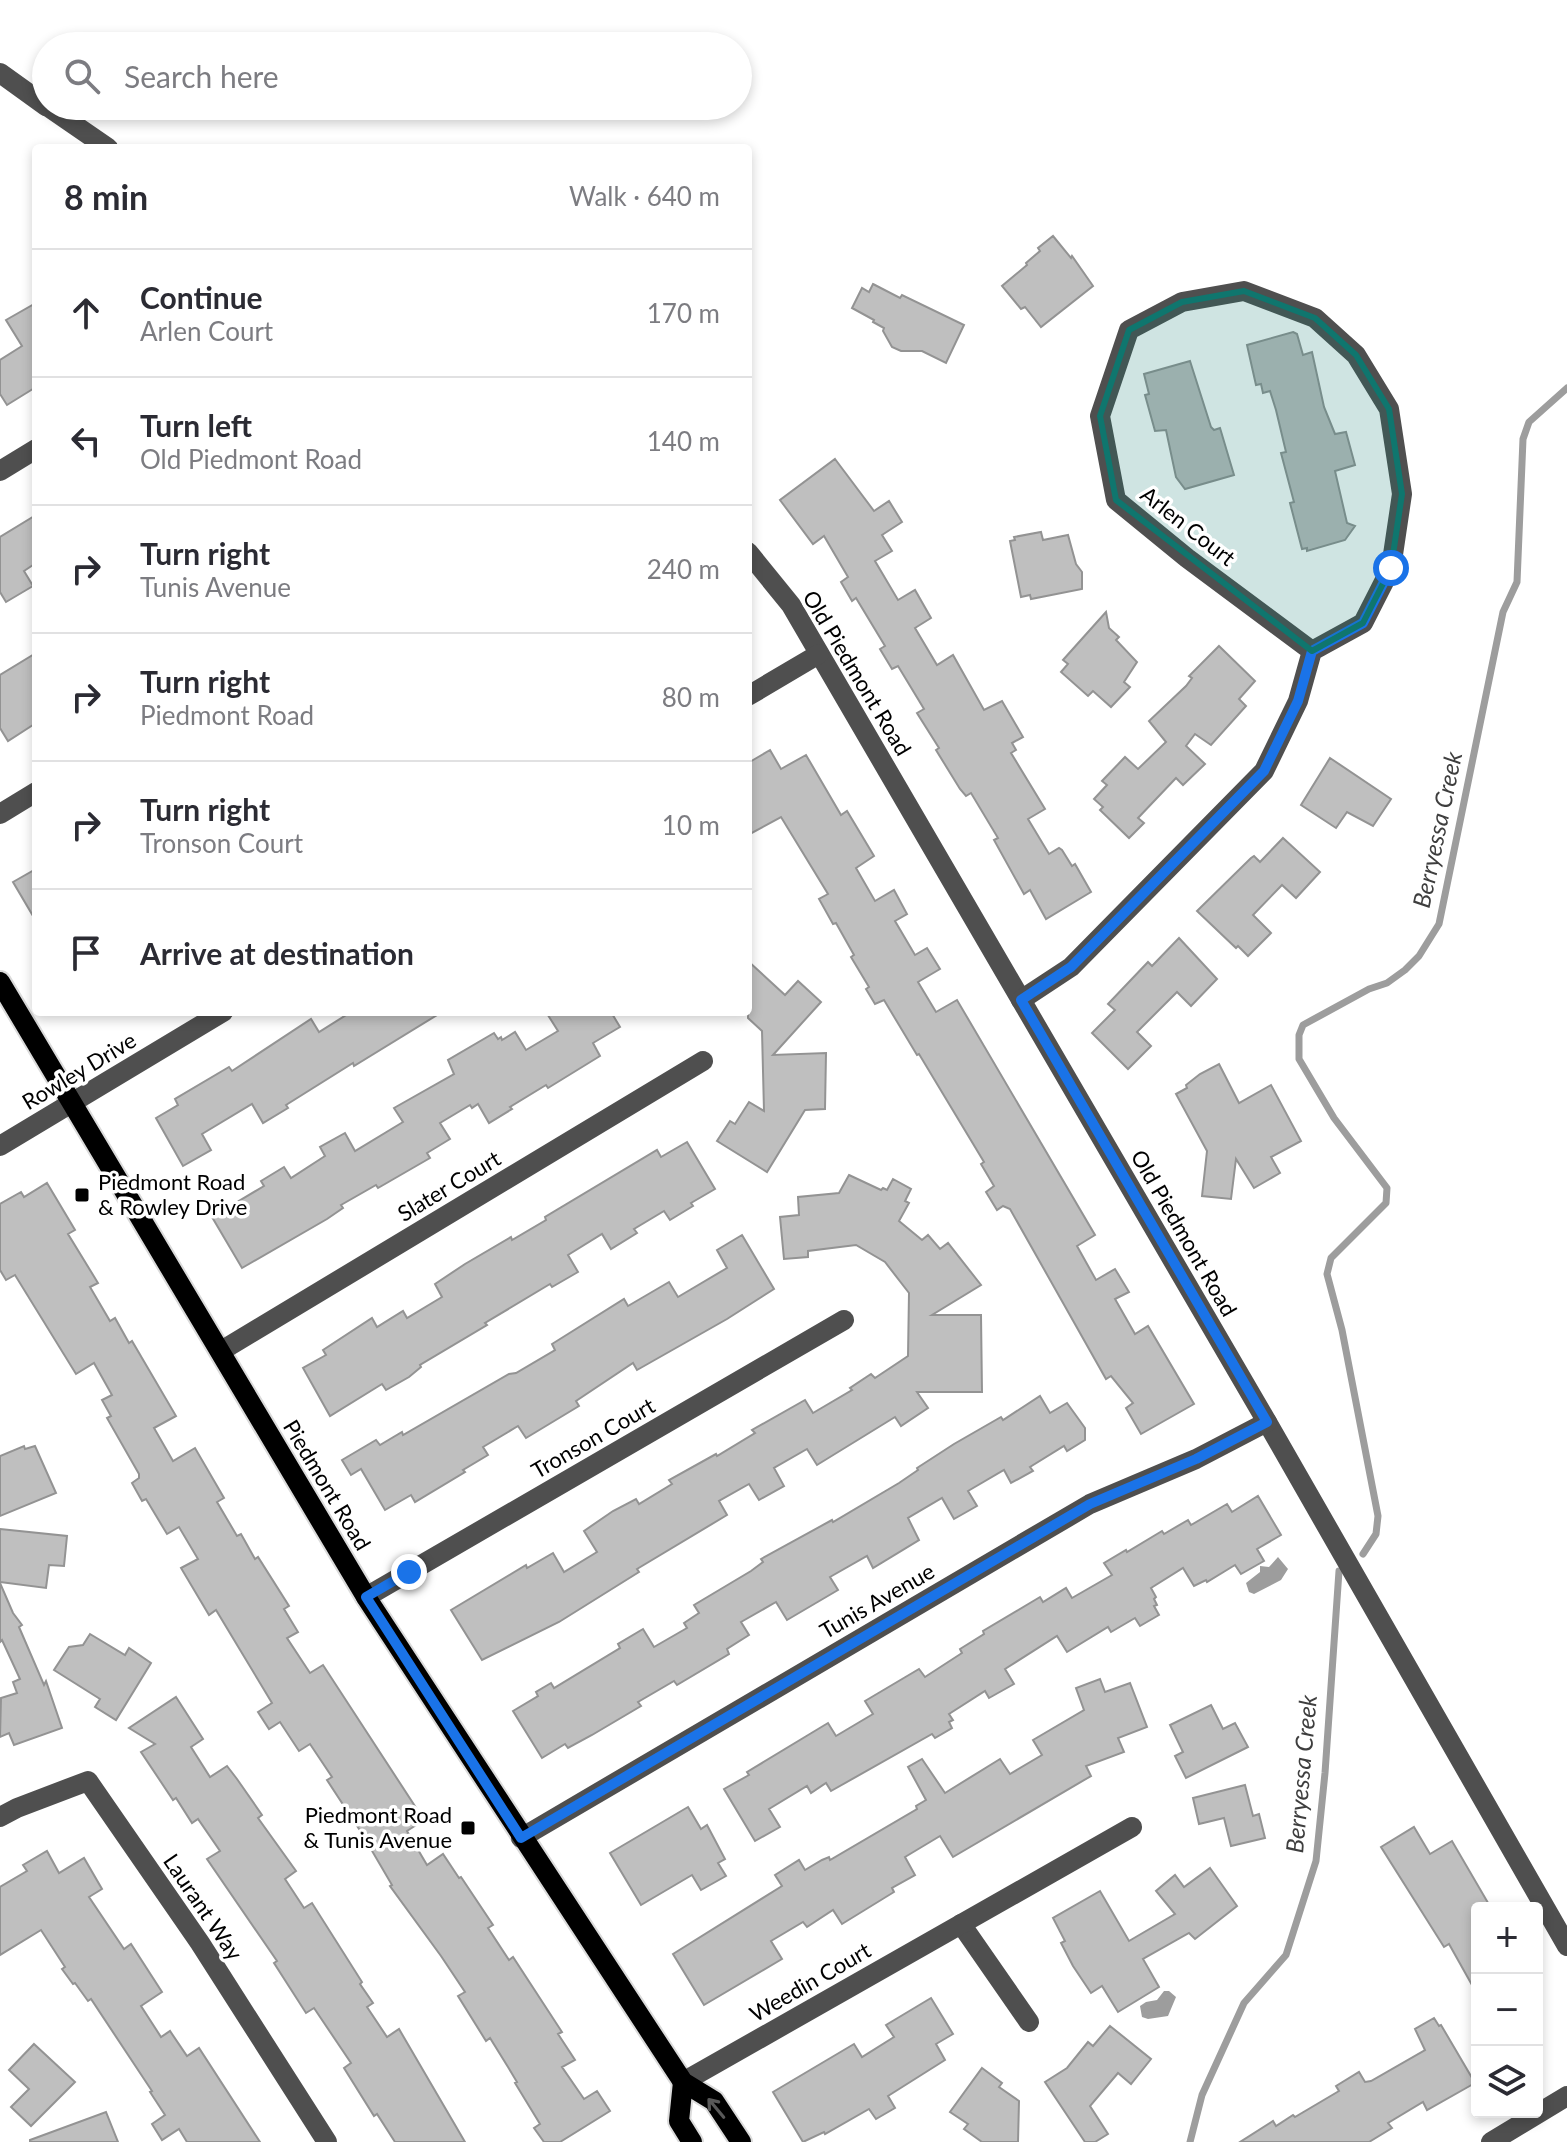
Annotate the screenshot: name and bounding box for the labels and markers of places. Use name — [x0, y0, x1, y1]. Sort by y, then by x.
place label: Piedmont Road & Rowley Drive — [98, 1168, 247, 1220]
marker: Piedmont Road & Rowley Drive — [73, 1186, 91, 1204]
place label: Piedmont Road & Tunis Avenue — [304, 1801, 452, 1853]
marker: Piedmont Road & Tunis Avenue — [459, 1819, 477, 1837]

